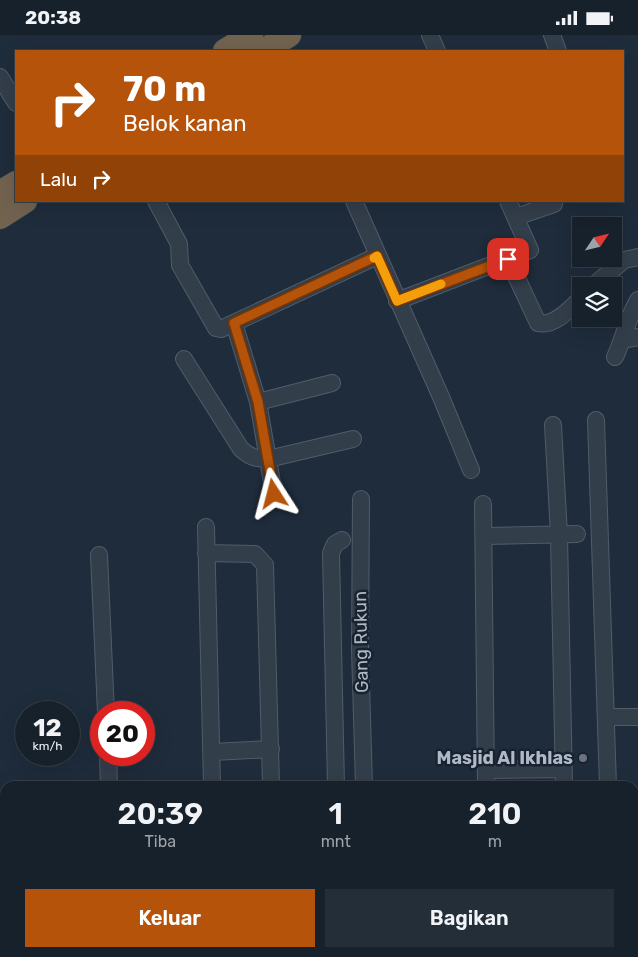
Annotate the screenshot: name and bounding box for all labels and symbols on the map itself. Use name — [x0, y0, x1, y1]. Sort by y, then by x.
north arrow — [572, 217, 622, 267]
pin — [487, 238, 529, 280]
position arrow — [247, 467, 299, 519]
street label: Gang Rukun — [349, 591, 373, 693]
speed limit sign: 20 — [90, 701, 155, 766]
place label: Masjid Al Ikhlas — [437, 747, 573, 769]
marker: Masjid Al Ikhlas — [577, 752, 589, 764]

